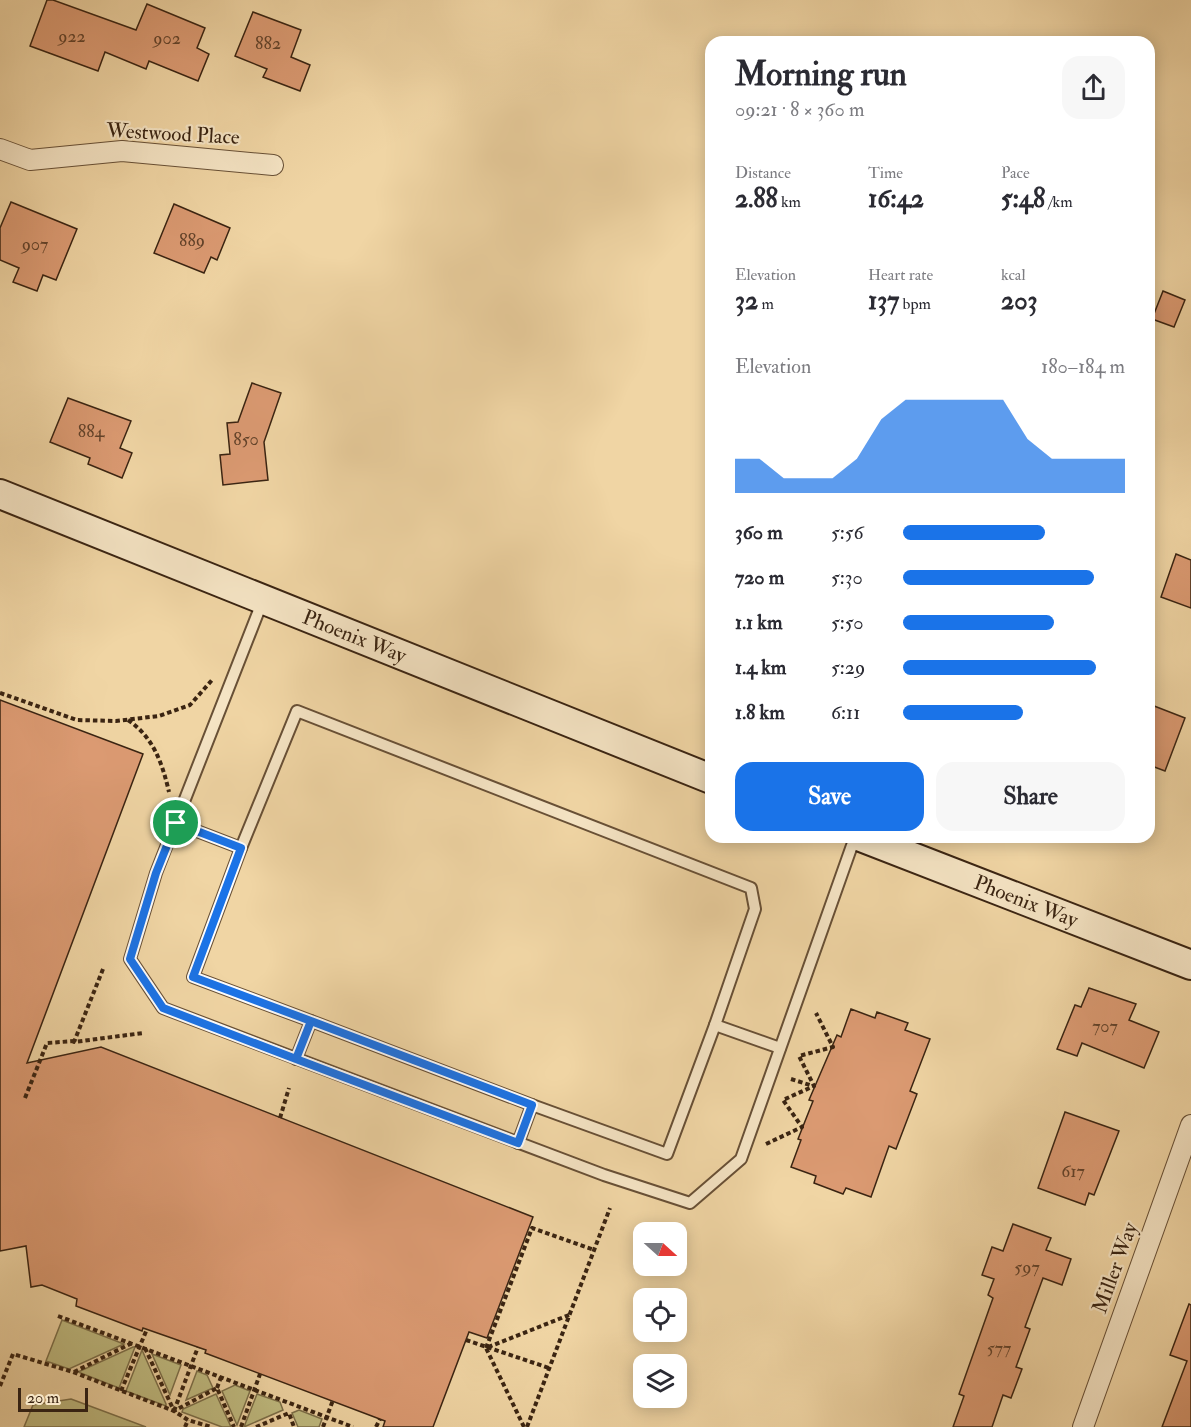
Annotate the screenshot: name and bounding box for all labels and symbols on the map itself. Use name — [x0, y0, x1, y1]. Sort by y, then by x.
house number: 922 — [56, 25, 86, 48]
house number: 902 — [151, 27, 181, 50]
house number: 882 — [255, 32, 281, 55]
street label: Westwood Place — [105, 117, 241, 151]
house number: 889 — [179, 229, 205, 252]
house number: 907 — [20, 233, 48, 256]
house number: 884 — [78, 420, 106, 443]
house number: 850 — [233, 428, 259, 451]
street label: Phoenix Way — [299, 603, 411, 669]
pin — [150, 797, 201, 848]
street label: Phoenix Way — [970, 869, 1083, 934]
house number: 707 — [1092, 1015, 1118, 1038]
house number: 617 — [1061, 1160, 1085, 1183]
street label: Miller Way — [1086, 1218, 1144, 1317]
north arrow — [633, 1222, 687, 1276]
house number: 597 — [1014, 1256, 1040, 1279]
house number: 577 — [987, 1337, 1011, 1360]
scale bar — [18, 1385, 88, 1412]

